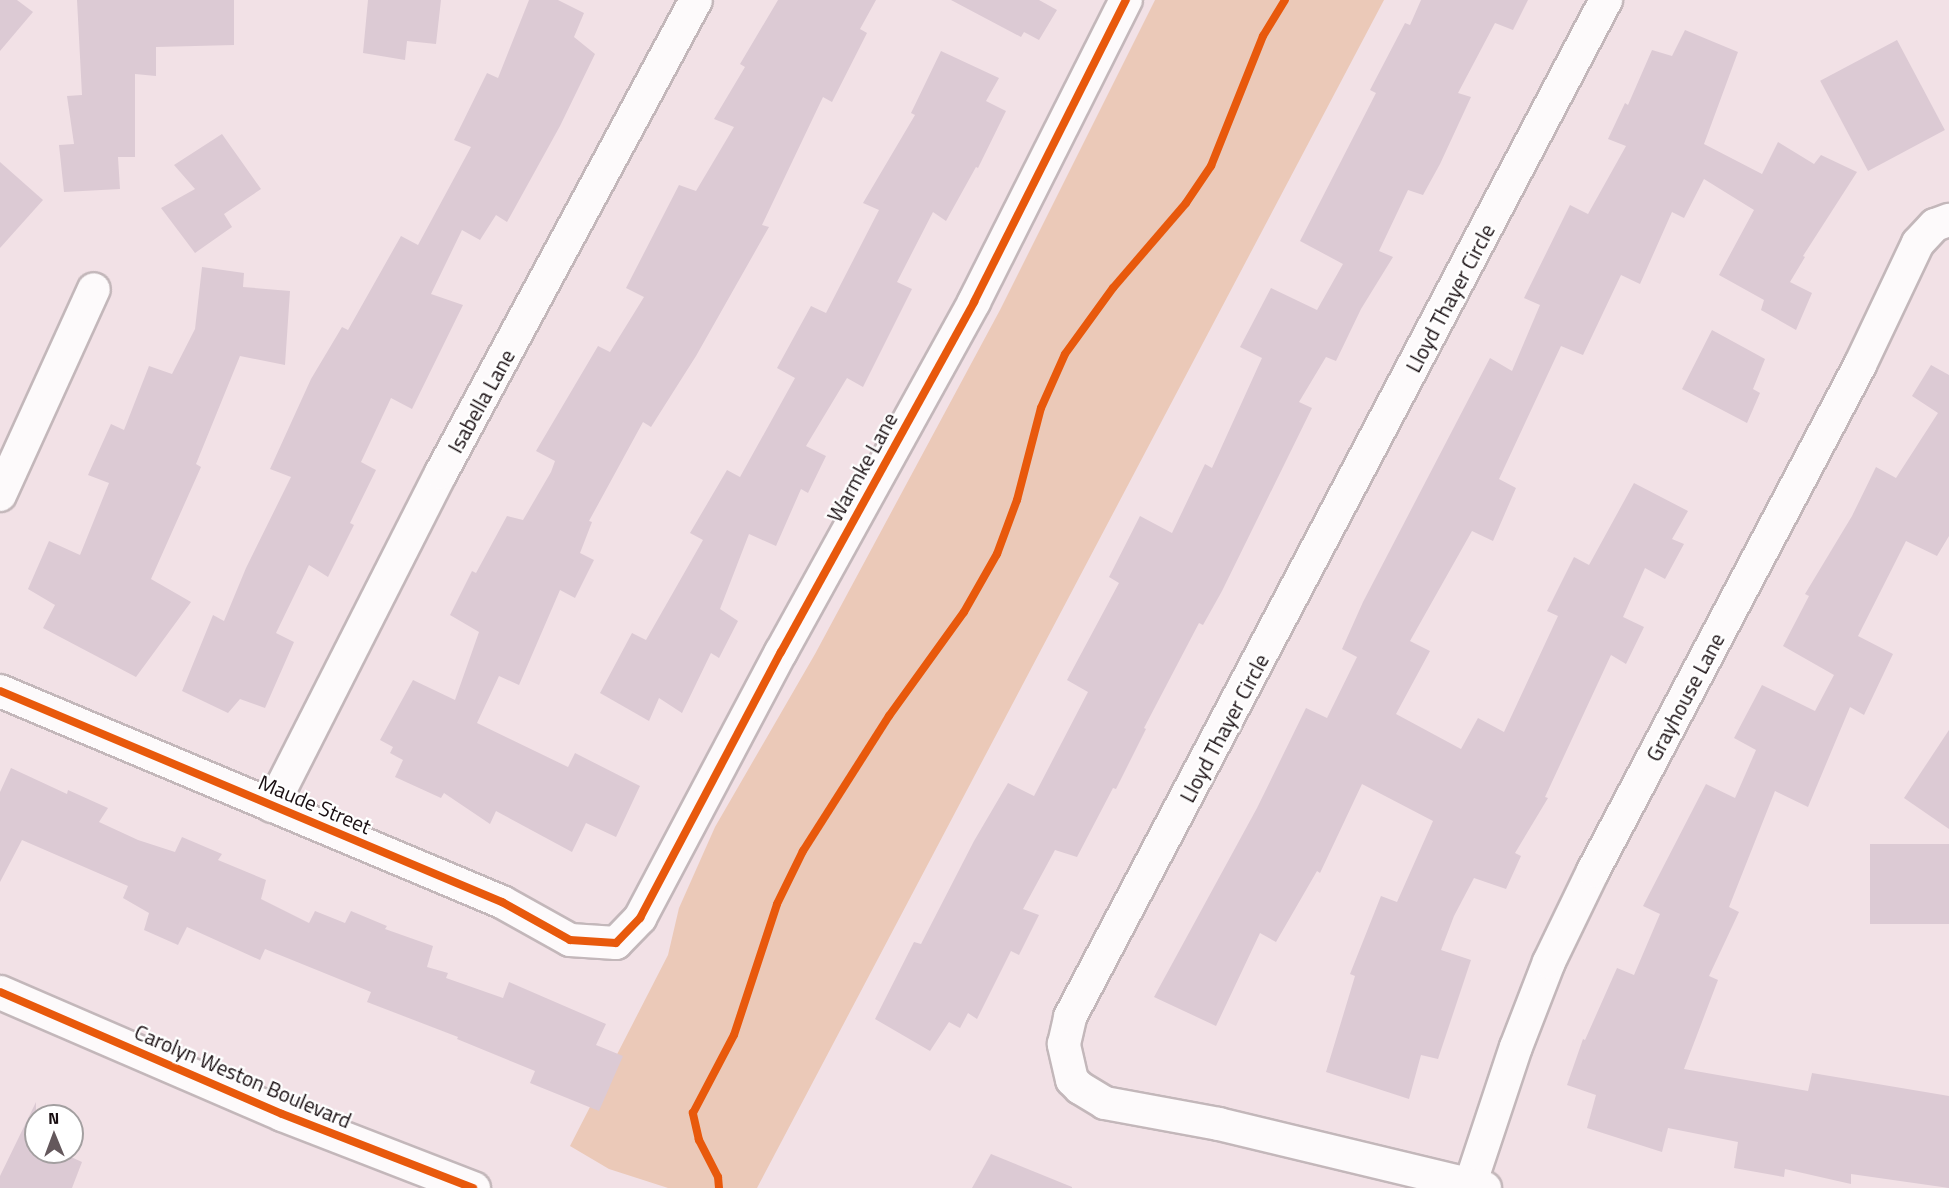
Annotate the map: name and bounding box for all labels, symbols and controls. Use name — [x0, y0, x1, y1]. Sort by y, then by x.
street label: Lloyd Thayer Circle — [1400, 220, 1500, 376]
street label: Isabella Lane — [442, 345, 520, 457]
street label: Warmke Lane — [822, 408, 902, 526]
street label: Grayhouse Lane — [1641, 629, 1729, 765]
street label: Lloyd Thayer Circle — [1174, 650, 1274, 806]
street label: Maude Street — [255, 769, 375, 839]
street label: Carolyn Weston Boulevard — [131, 1019, 355, 1133]
north arrow — [24, 1104, 84, 1164]
text: N — [48, 1106, 59, 1130]

